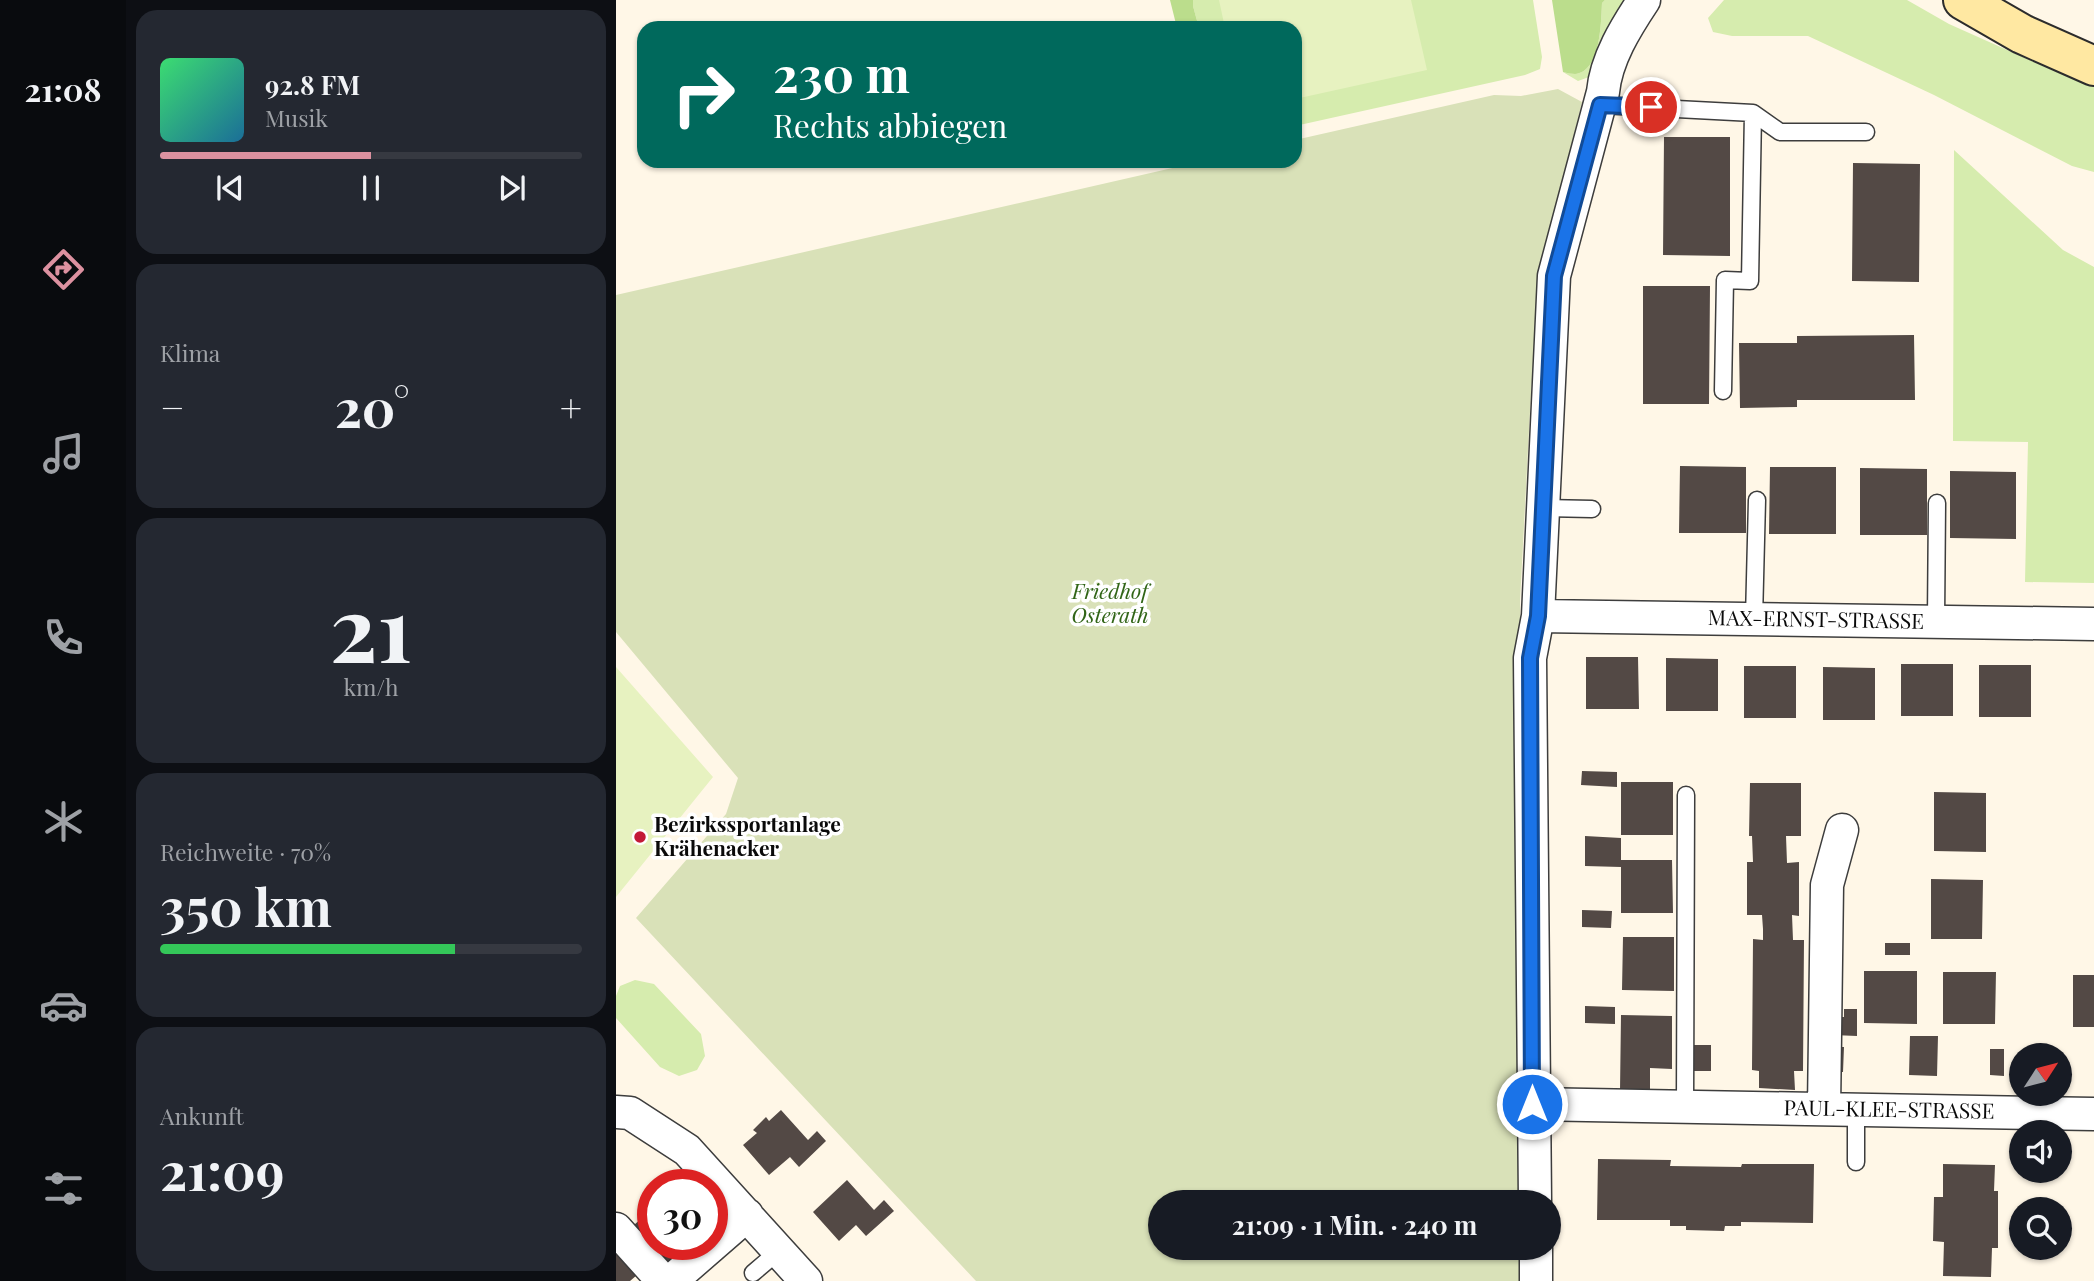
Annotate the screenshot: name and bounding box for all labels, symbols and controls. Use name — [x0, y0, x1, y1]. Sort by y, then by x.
text: 230 m — [773, 40, 910, 105]
icon: right — [658, 49, 749, 140]
text: 21:08 — [25, 67, 101, 110]
text: 92.8 FM — [265, 67, 360, 102]
pin — [1621, 77, 1681, 137]
icon: arrive — [1632, 88, 1670, 126]
text: Musik — [265, 102, 328, 133]
text: Rechts abbiegen — [773, 103, 1007, 146]
icon: previous — [211, 169, 249, 207]
icon: pause — [352, 169, 390, 207]
icon: next — [493, 169, 531, 207]
icon: directions — [39, 245, 88, 294]
text: Klima — [160, 337, 220, 368]
text: 20° — [335, 372, 410, 441]
text: − — [160, 381, 185, 432]
text: + — [560, 381, 582, 432]
icon: music — [39, 429, 88, 478]
text: 21 — [330, 565, 412, 686]
park label: Friedhof Osterath — [1071, 576, 1152, 628]
street label: MAX-ERNST-STRASSE — [1708, 602, 1924, 634]
icon: phone — [39, 613, 88, 662]
text: km/h — [343, 671, 399, 702]
icon: climate — [39, 797, 88, 846]
place label: Bezirkssportanlage Krähenacker — [654, 809, 841, 861]
marker: Bezirkssportanlage Krähenacker — [632, 829, 648, 845]
text: Reichweite · 70% — [160, 836, 331, 867]
text: 350 km — [160, 871, 332, 940]
icon: car — [39, 981, 88, 1030]
north arrow — [2009, 1043, 2072, 1106]
map controls — [2009, 1043, 2072, 1260]
position arrow — [1495, 1067, 1569, 1141]
street label: PAUL-KLEE-STRASSE — [1783, 1092, 1995, 1124]
text: Ankunft — [160, 1100, 244, 1131]
button: sound — [2009, 1120, 2072, 1183]
text: 21:09 — [160, 1135, 285, 1204]
icon: filters — [39, 1164, 88, 1213]
speed limit sign: 30 — [637, 1169, 728, 1260]
button: search — [2009, 1197, 2072, 1260]
text: 21:09 · 1 Min. · 240 m — [1232, 1207, 1477, 1242]

